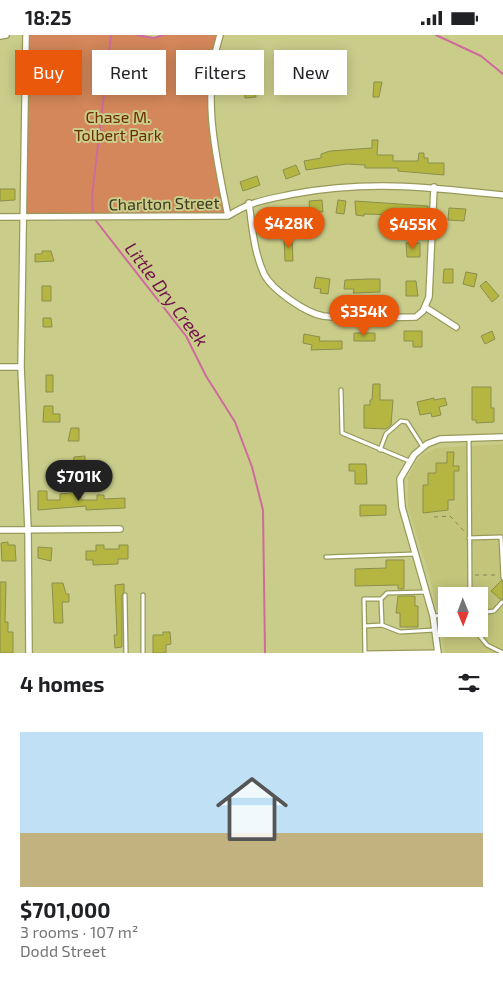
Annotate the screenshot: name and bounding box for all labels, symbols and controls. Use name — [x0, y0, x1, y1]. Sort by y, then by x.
text: 18:25 — [25, 6, 71, 29]
chip: Buy — [15, 50, 82, 95]
chip: Rent — [92, 50, 166, 95]
chip: Filters — [176, 50, 264, 95]
chip: New — [274, 50, 347, 95]
park label: Chase M. Tolbert Park — [74, 107, 162, 144]
street label: Charlton Street — [108, 193, 220, 213]
pin: $428K — [254, 207, 324, 249]
pin: $455K — [378, 207, 448, 250]
text: $428K — [265, 213, 313, 232]
text: $455K — [389, 214, 437, 233]
water label: Little Dry Creek — [121, 238, 213, 350]
pin: $354K — [329, 295, 399, 337]
text: $354K — [340, 301, 388, 320]
pin: $701K — [44, 459, 114, 502]
text: $701K — [57, 466, 101, 485]
north arrow — [438, 587, 488, 637]
map controls — [438, 587, 488, 637]
icon: filters — [455, 669, 483, 697]
text: 4 homes — [20, 671, 104, 696]
icon: home — [207, 764, 297, 854]
text: $701,000 — [20, 897, 110, 922]
text: 3 rooms · 107 m² — [20, 922, 138, 941]
text: Dodd Street — [20, 941, 106, 960]

